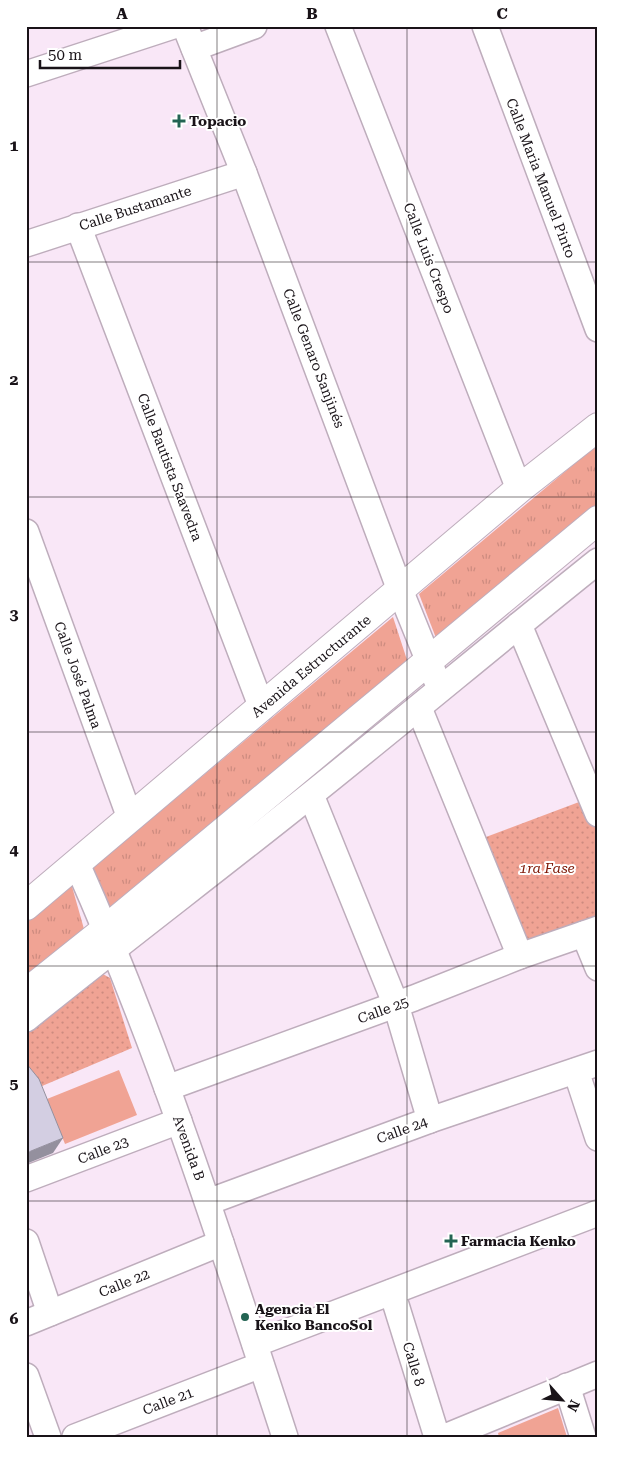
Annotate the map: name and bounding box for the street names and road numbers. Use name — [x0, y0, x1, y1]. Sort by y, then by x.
street label: Calle Maria Manuel Pinto — [503, 96, 579, 260]
street label: Calle Bustamante — [77, 182, 193, 234]
street label: Calle Luis Crespo — [400, 200, 458, 316]
street label: Calle Genaro Sanjinés — [280, 286, 348, 430]
street label: Calle Bautista Saavedra — [134, 391, 206, 544]
street label: Avenida Estructurante — [248, 611, 374, 721]
street label: Calle José Palma — [51, 619, 105, 731]
street label: Calle 25 — [355, 993, 411, 1027]
street label: Avenida B — [170, 1113, 208, 1183]
street label: Calle 24 — [374, 1113, 430, 1147]
street label: Calle 23 — [75, 1133, 131, 1167]
street label: Calle 22 — [96, 1266, 152, 1300]
street label: Calle 8 — [400, 1340, 428, 1388]
street label: Calle 21 — [140, 1384, 196, 1418]

